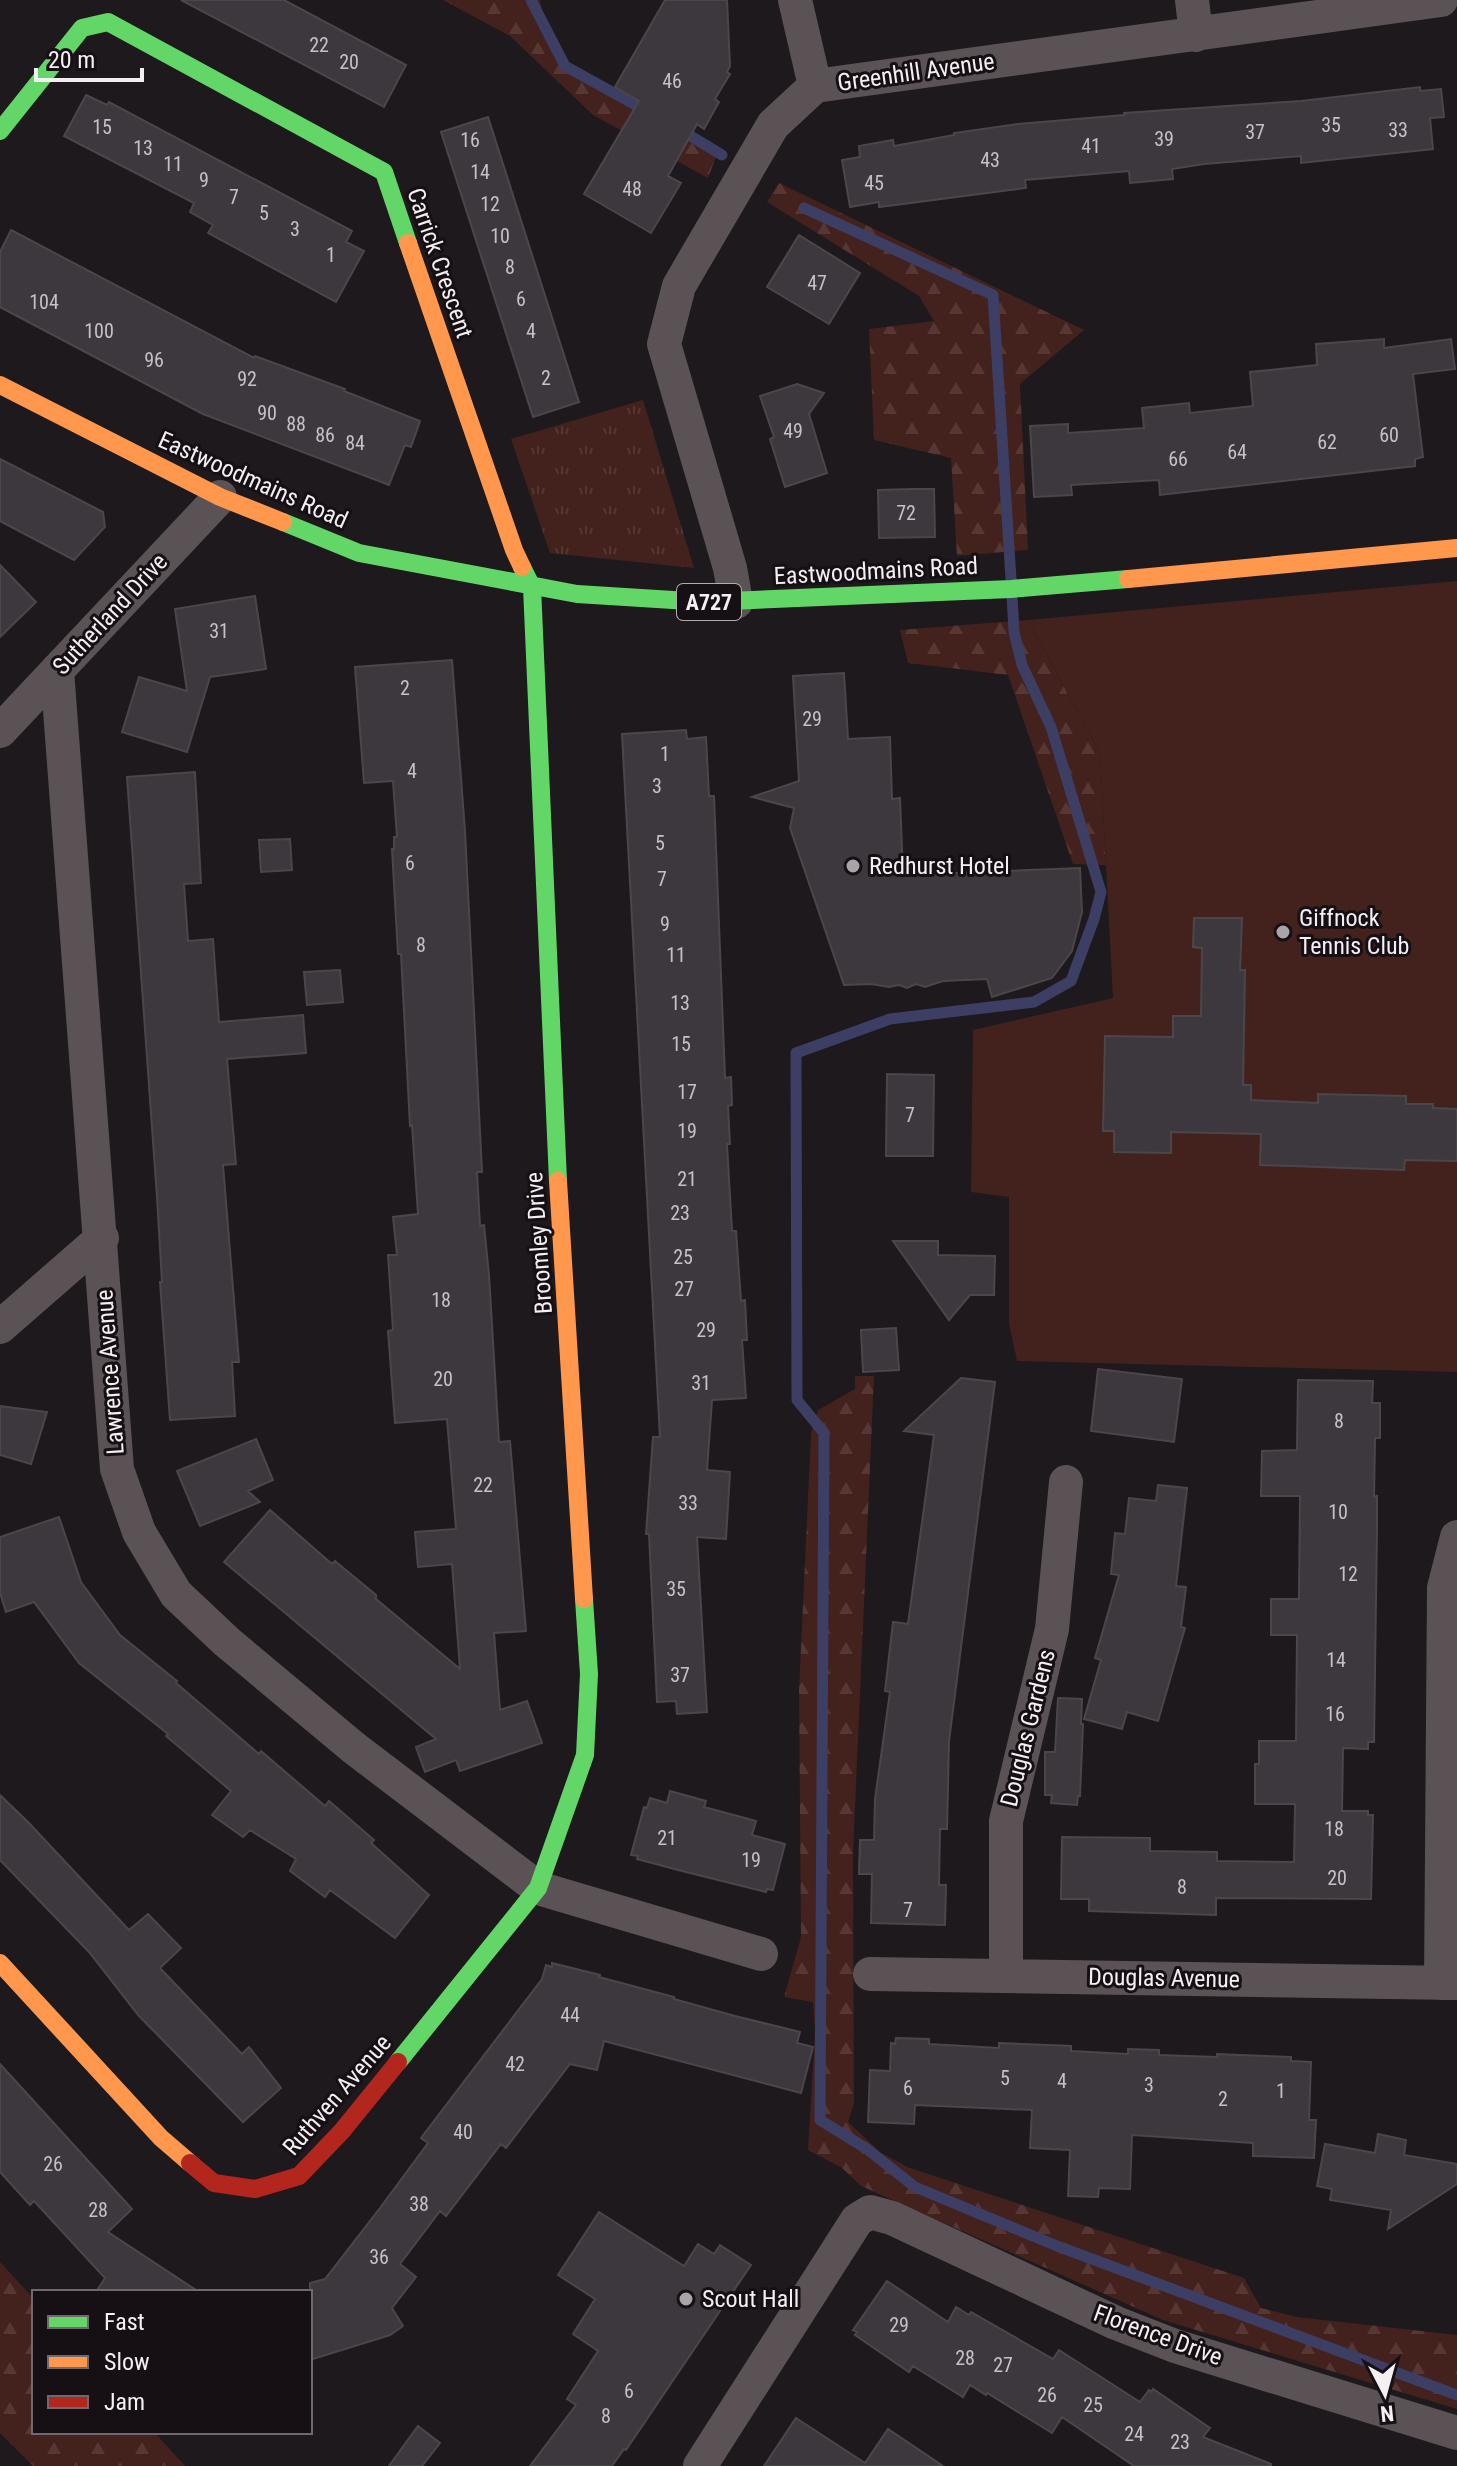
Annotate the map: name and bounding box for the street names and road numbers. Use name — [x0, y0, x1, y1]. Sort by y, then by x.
street label: Greenhill Avenue — [836, 47, 996, 97]
street label: Carrick Crescent — [401, 184, 479, 342]
street label: Eastwoodmains Road — [154, 426, 352, 534]
street label: Sutherland Drive — [47, 548, 173, 680]
street label: Eastwoodmains Road — [773, 552, 979, 590]
road number: A727 — [677, 584, 741, 620]
street label: Broomley Drive — [520, 1171, 558, 1315]
street label: Lawrence Avenue — [90, 1289, 130, 1455]
street label: Douglas Gardens — [995, 1646, 1061, 1810]
street label: Douglas Avenue — [1088, 1963, 1240, 1993]
street label: Ruthven Avenue — [277, 2029, 397, 2161]
street label: Florence Drive — [1090, 2299, 1226, 2371]

